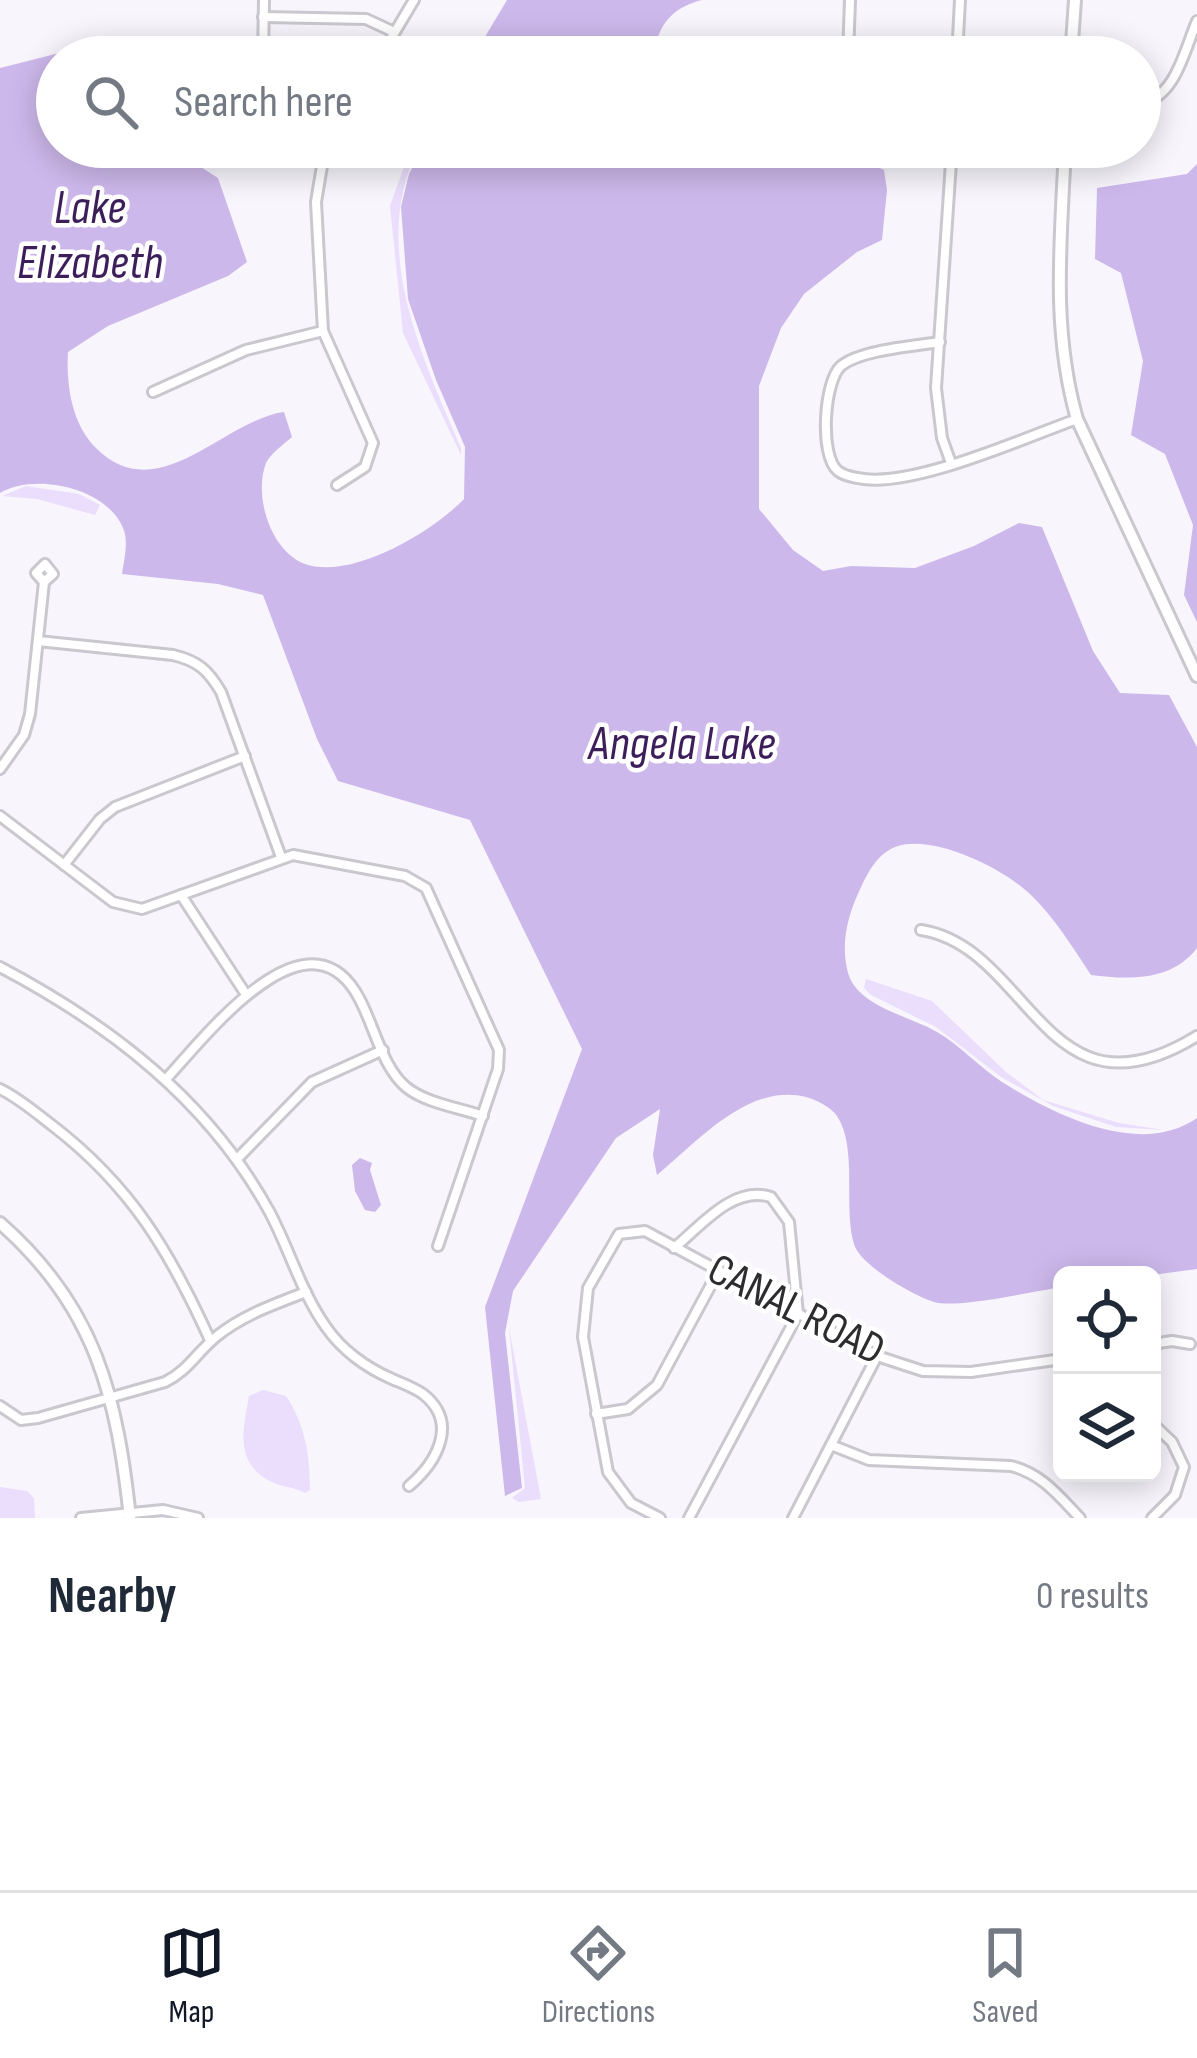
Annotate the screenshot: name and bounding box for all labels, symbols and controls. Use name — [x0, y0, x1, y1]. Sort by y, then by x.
search box — [36, 36, 1161, 168]
icon: search — [78, 69, 144, 135]
text: Search here — [174, 75, 353, 130]
water label: Lake Elizabeth — [17, 180, 163, 292]
water label: Angela Lake — [586, 716, 776, 773]
street label: CANAL ROAD — [698, 1242, 894, 1378]
map controls — [1053, 1266, 1161, 1482]
button: locate — [1053, 1266, 1161, 1374]
button: layers — [1053, 1374, 1161, 1482]
text: Nearby — [48, 1566, 177, 1627]
text: 0 results — [1036, 1573, 1149, 1620]
tab: Map — [159, 1920, 225, 2032]
tab: Directions — [542, 1920, 655, 2032]
tab: Saved — [972, 1920, 1038, 2032]

